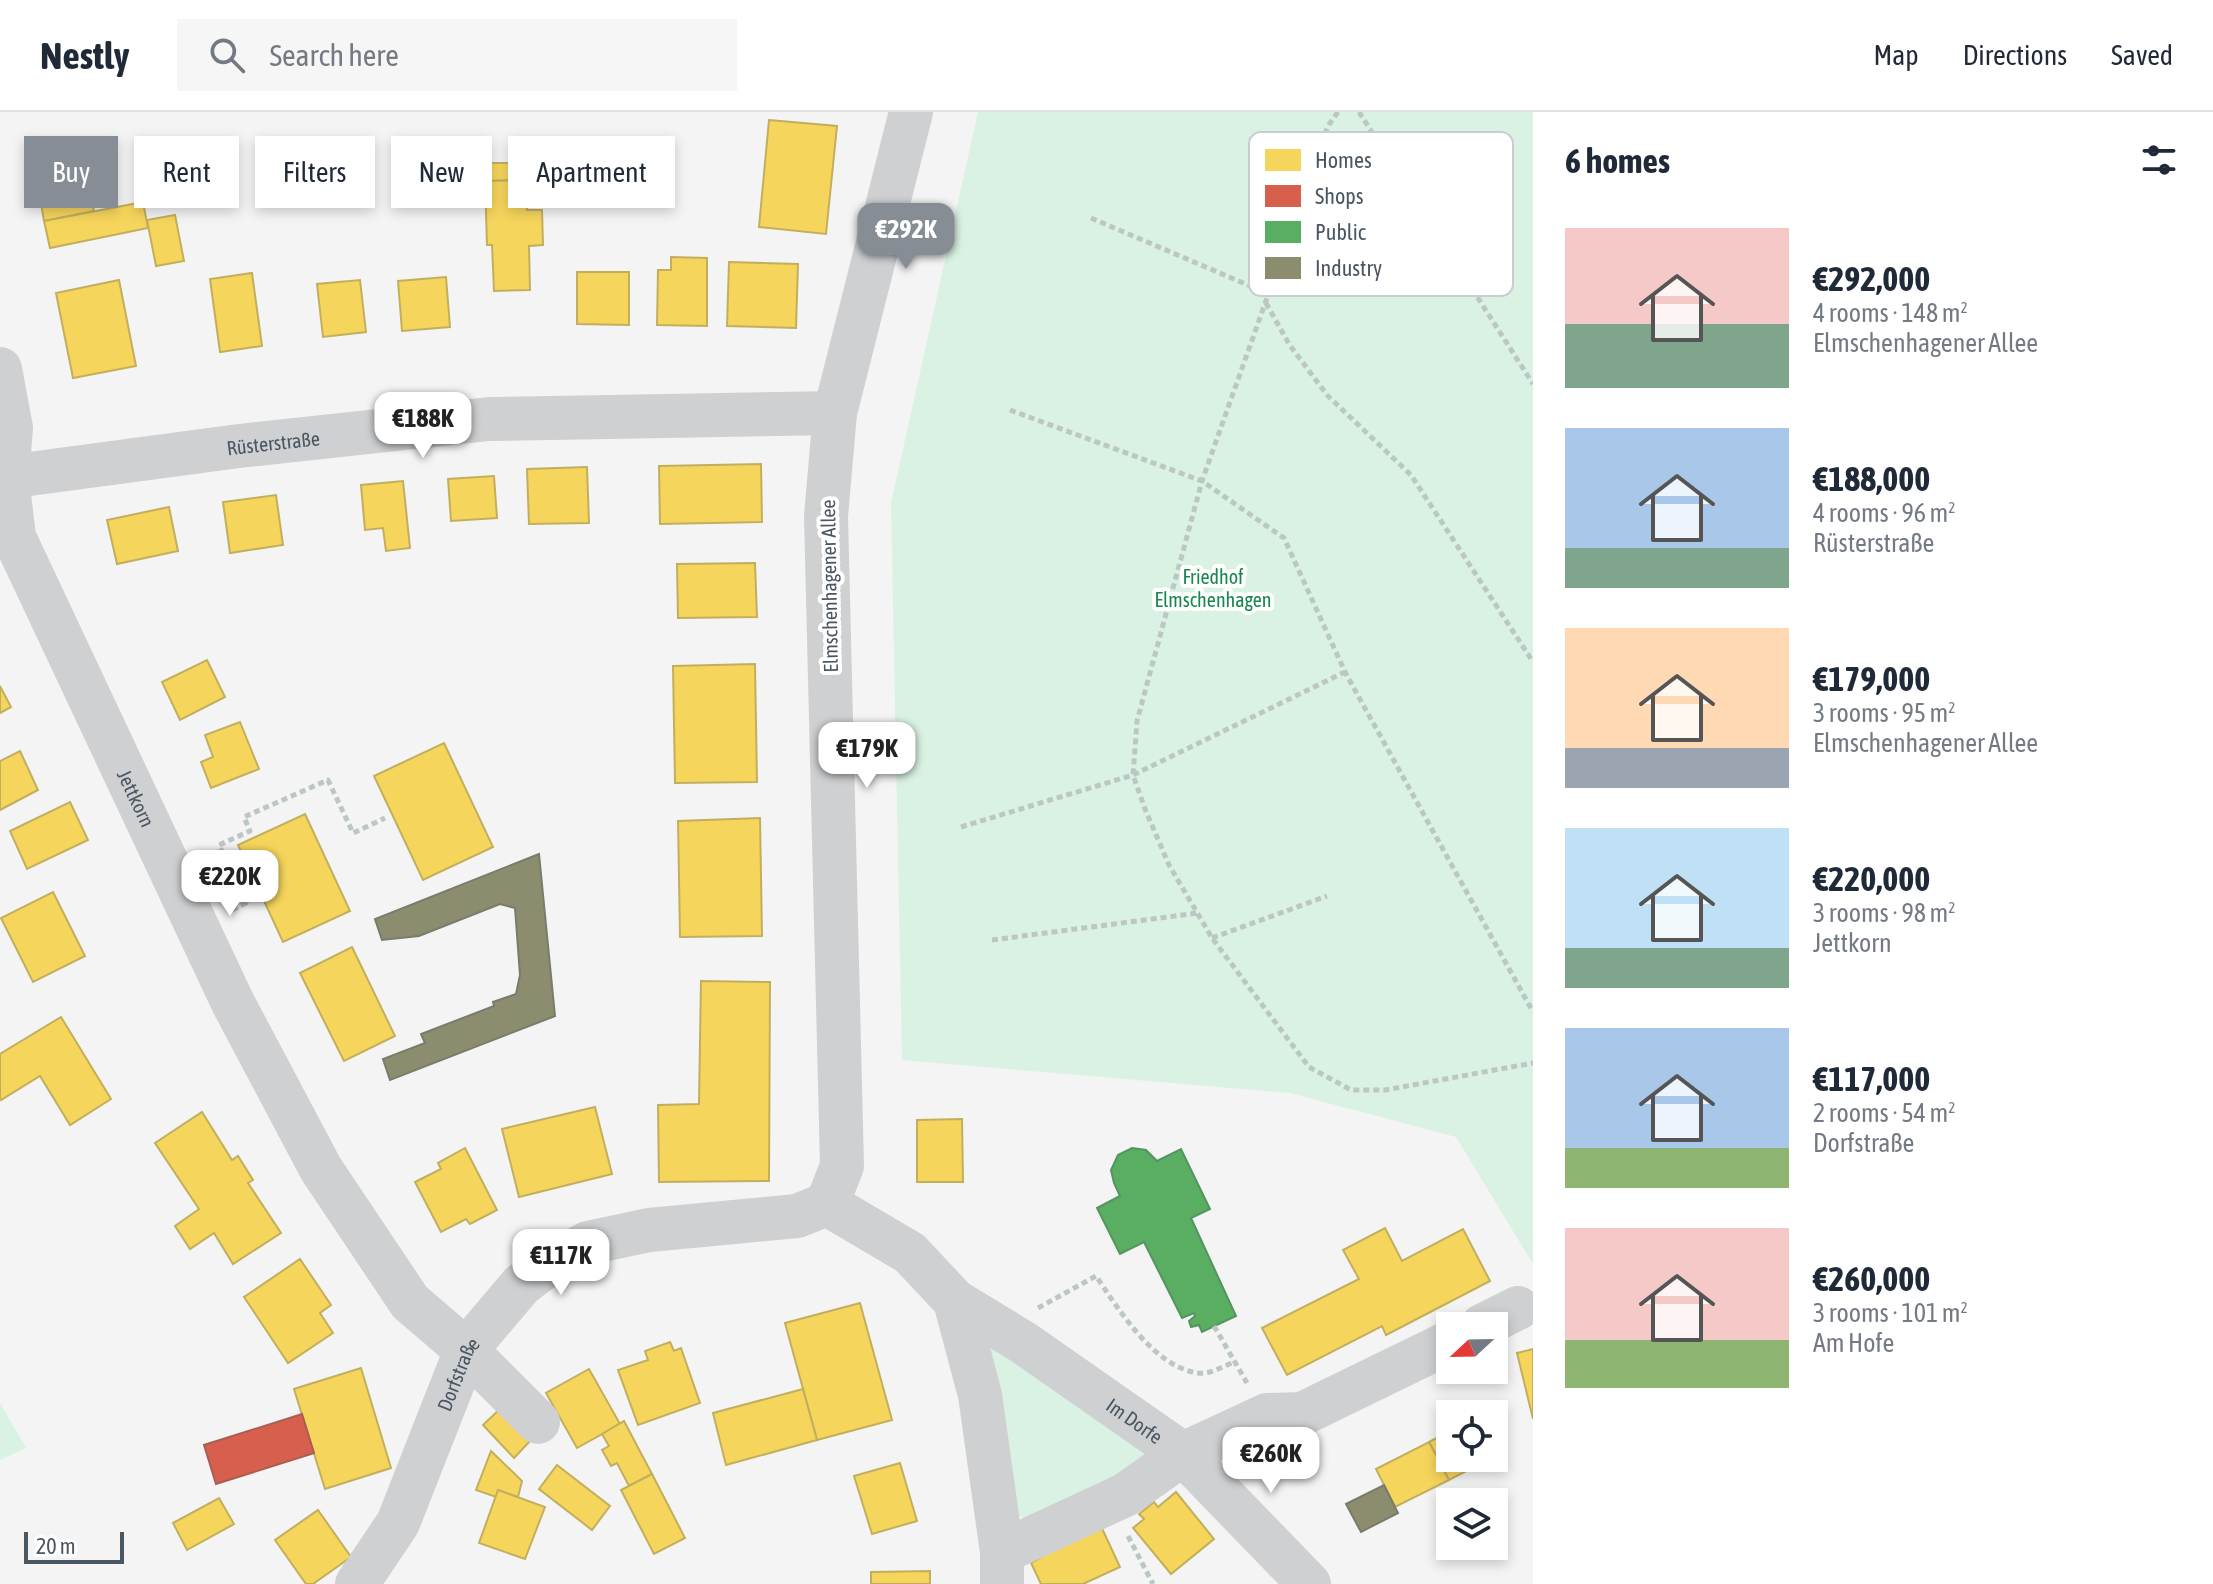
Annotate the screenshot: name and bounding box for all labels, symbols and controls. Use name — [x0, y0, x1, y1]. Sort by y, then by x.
search box — [177, 19, 737, 91]
icon: search — [205, 33, 249, 77]
text: Nestly — [40, 34, 129, 77]
text: Search here — [269, 38, 399, 72]
text: Map — [1874, 39, 1919, 71]
text: Directions — [1963, 39, 2067, 71]
text: Saved — [2111, 39, 2173, 71]
legend — [1249, 132, 1513, 296]
chip: Buy — [24, 136, 118, 208]
chip: Rent — [134, 136, 239, 208]
chip: Filters — [255, 136, 375, 208]
chip: New — [391, 136, 492, 208]
chip: Apartment — [508, 136, 675, 208]
icon: filters — [2137, 138, 2181, 182]
text: 6 homes — [1565, 141, 1670, 180]
text: Homes — [1315, 147, 1372, 173]
text: Shops — [1315, 183, 1364, 209]
pin: €292K — [850, 203, 962, 271]
text: €292K — [875, 214, 937, 244]
text: Public — [1315, 219, 1367, 245]
text: Industry — [1315, 255, 1382, 281]
text: €292,000 — [1813, 259, 1930, 298]
icon: home — [1629, 260, 1725, 356]
text: 4 rooms · 148 m² — [1813, 298, 1968, 328]
text: Elmschenhagener Allee — [1813, 328, 2038, 358]
pin: €188K — [367, 392, 479, 460]
text: €188K — [392, 403, 454, 433]
street label: Rüsterstraße — [225, 426, 321, 459]
text: €188,000 — [1813, 459, 1930, 498]
icon: home — [1629, 460, 1725, 556]
text: 4 rooms · 96 m² — [1813, 498, 1955, 528]
street label: Elmschenhagener Allee — [816, 499, 842, 673]
text: Rüsterstraße — [1813, 528, 1934, 558]
park label: Friedhof Elmschenhagen — [1154, 565, 1272, 611]
text: €179,000 — [1813, 659, 1930, 698]
icon: home — [1629, 660, 1725, 756]
text: 3 rooms · 95 m² — [1813, 698, 1955, 728]
pin: €179K — [811, 722, 923, 790]
text: Elmschenhagener Allee — [1813, 728, 2038, 758]
text: €179K — [836, 733, 898, 763]
street label: Jettkorn — [113, 766, 160, 830]
pin: €220K — [174, 850, 286, 918]
text: €220,000 — [1813, 859, 1930, 898]
icon: home — [1629, 860, 1725, 956]
text: €220K — [199, 861, 261, 891]
text: 3 rooms · 98 m² — [1813, 898, 1955, 928]
text: Jettkorn — [1813, 928, 1892, 958]
text: €117,000 — [1813, 1059, 1930, 1098]
icon: home — [1629, 1060, 1725, 1156]
text: 2 rooms · 54 m² — [1813, 1098, 1955, 1128]
text: Dorfstraße — [1813, 1128, 1914, 1158]
pin: €117K — [505, 1229, 617, 1297]
text: €117K — [530, 1240, 592, 1270]
text: €260,000 — [1813, 1259, 1930, 1298]
icon: home — [1629, 1260, 1725, 1356]
text: 3 rooms · 101 m² — [1813, 1298, 1968, 1328]
north arrow — [1436, 1312, 1508, 1384]
map controls — [1436, 1312, 1508, 1560]
text: Am Hofe — [1813, 1328, 1894, 1358]
street label: Dorfstraße — [432, 1332, 484, 1414]
street label: Im Dorfe — [1102, 1393, 1167, 1448]
button: locate — [1436, 1400, 1508, 1472]
pin: €260K — [1215, 1427, 1327, 1495]
text: €260K — [1240, 1438, 1302, 1468]
button: layers — [1436, 1488, 1508, 1560]
scale bar — [24, 1528, 124, 1564]
text: 20 m — [36, 1533, 76, 1559]

